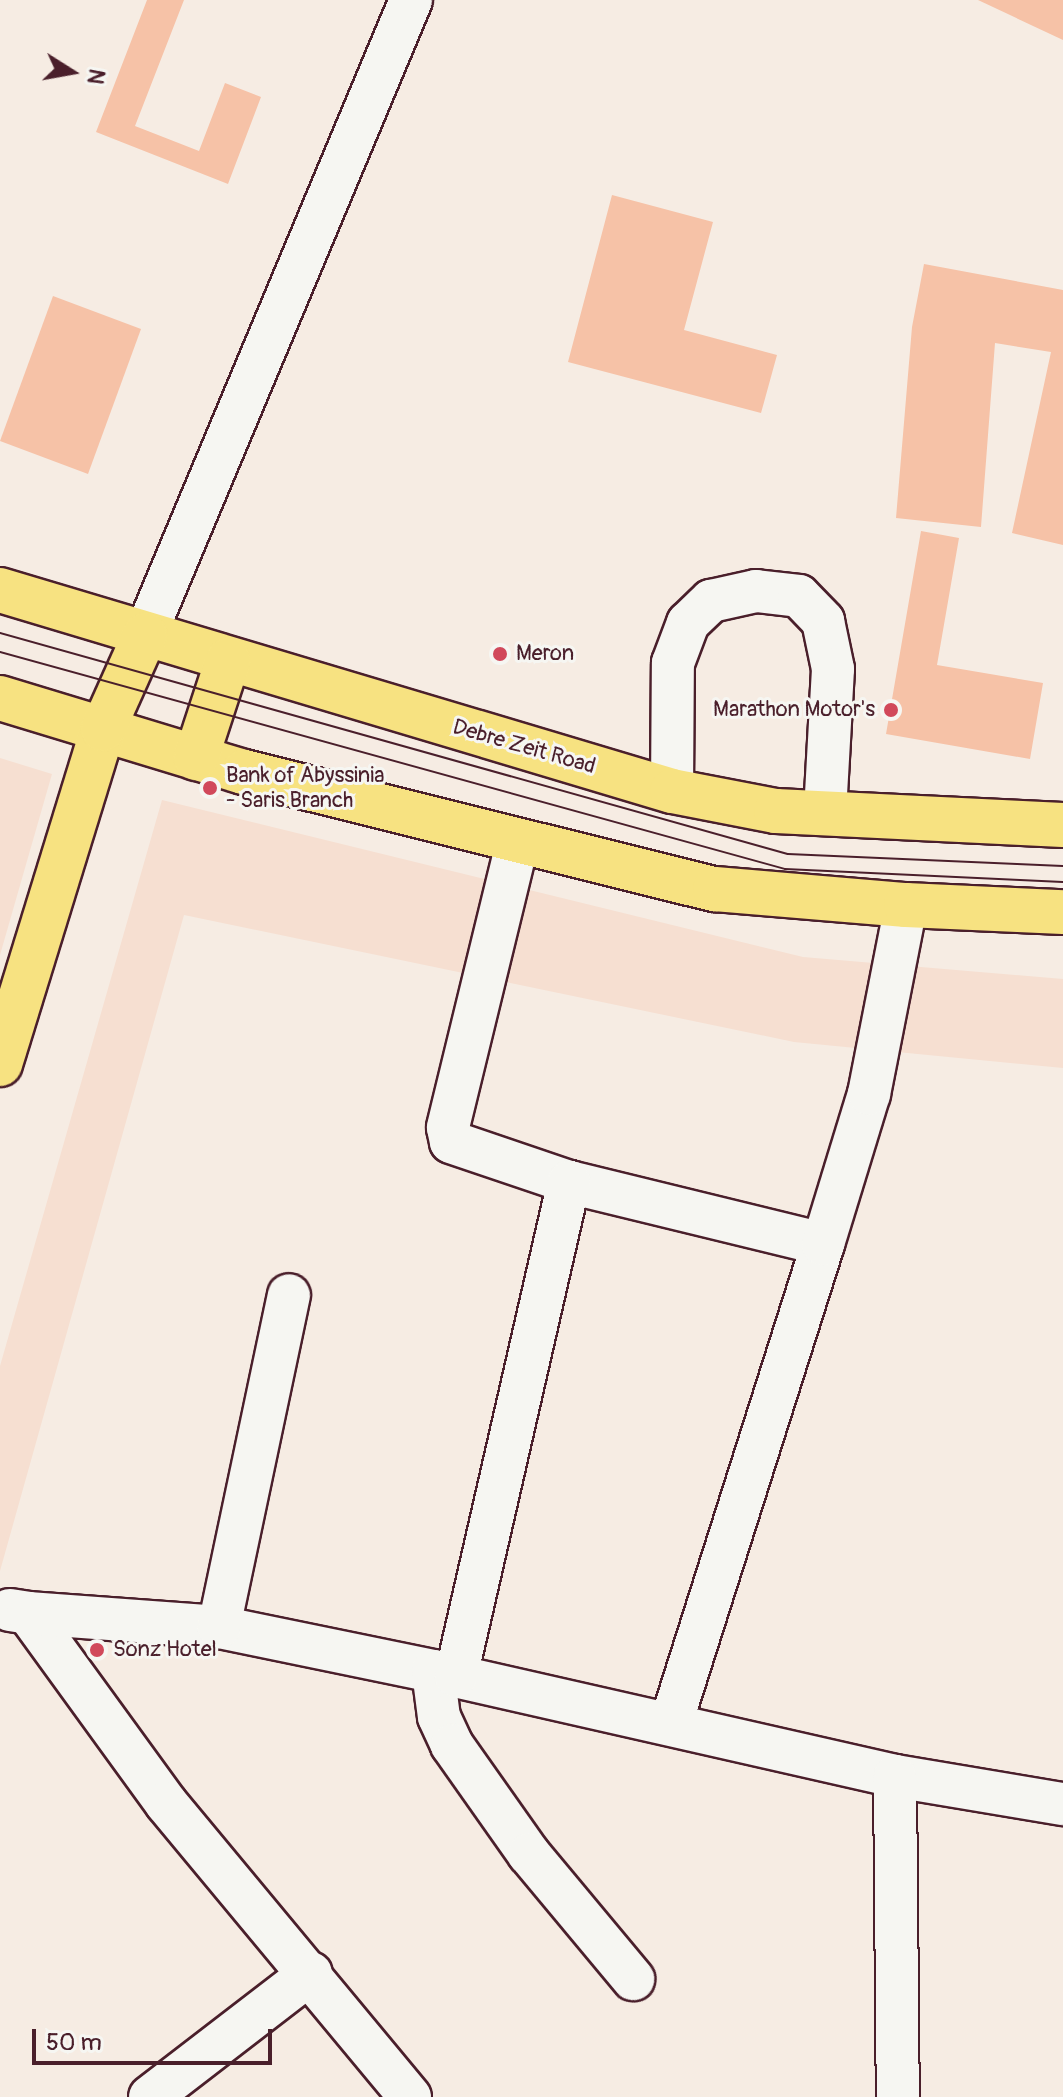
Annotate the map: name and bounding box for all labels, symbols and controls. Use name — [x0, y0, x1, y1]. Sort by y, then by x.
north arrow — [32, 32, 112, 112]
text: N — [80, 67, 111, 87]
place label: Meron — [516, 641, 574, 667]
marker: Meron — [491, 645, 509, 663]
place label: Marathon Motor's — [713, 697, 875, 723]
marker: Marathon Motor's — [882, 701, 900, 719]
street label: Debre Zeit Road — [449, 714, 599, 780]
place label: Bank of Abyssinia - Saris Branch — [226, 762, 384, 814]
marker: Bank of Abyssinia - Saris Branch — [201, 779, 219, 797]
place label: Sonz Hotel — [113, 1637, 217, 1663]
marker: Sonz Hotel — [88, 1641, 106, 1659]
scale bar — [36, 2013, 276, 2063]
text: 50 m — [46, 2028, 102, 2057]

